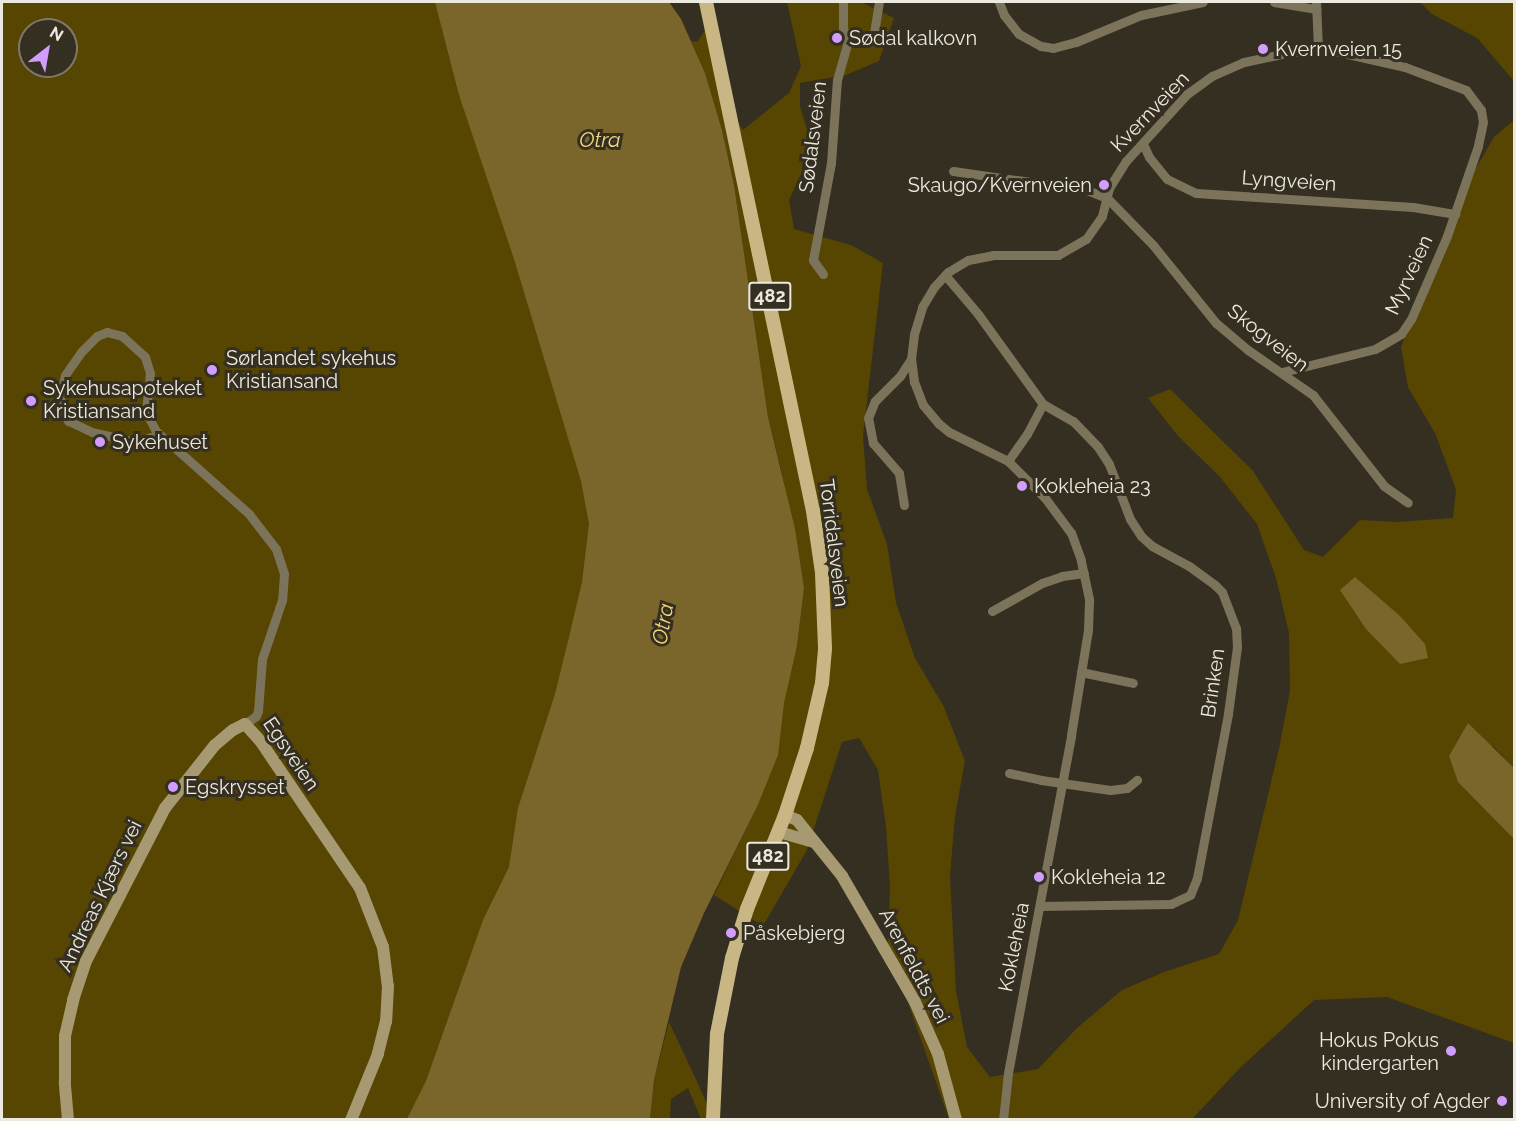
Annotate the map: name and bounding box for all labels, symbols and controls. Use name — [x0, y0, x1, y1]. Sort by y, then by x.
north arrow — [18, 18, 78, 78]
text: N — [46, 23, 67, 45]
place label: Sødal kalkovn — [849, 26, 978, 50]
marker: Sødal kalkovn — [830, 31, 844, 45]
place label: Kvernveien 15 — [1275, 37, 1402, 61]
marker: Kvernveien 15 — [1256, 42, 1270, 56]
street label: Kvernveien — [1106, 67, 1194, 157]
street label: Sødalsveien — [794, 80, 832, 194]
water label: Otra — [579, 127, 621, 153]
street label: Lyngveien — [1241, 166, 1337, 196]
place label: Skaugo/Kvernveien — [908, 173, 1092, 197]
marker: Skaugo/Kvernveien — [1097, 178, 1111, 192]
street label: Myrveien — [1380, 231, 1438, 319]
road number: 482 — [748, 281, 792, 311]
street label: Skogveien — [1223, 299, 1313, 377]
place label: Sørlandet sykehus Kristiansand — [226, 346, 396, 393]
marker: Sørlandet sykehus Kristiansand — [203, 361, 221, 379]
place label: Sykehusapoteket Kristiansand — [43, 377, 202, 424]
marker: Sykehusapoteket Kristiansand — [24, 394, 38, 408]
place label: Sykehuset — [112, 430, 208, 454]
marker: Sykehuset — [93, 435, 107, 449]
place label: Kokleheia 23 — [1034, 474, 1151, 498]
street label: Torridalsveien — [814, 478, 854, 608]
marker: Kokleheia 23 — [1015, 479, 1029, 493]
water label: Otra — [647, 601, 679, 647]
street label: Brinken — [1196, 647, 1230, 719]
street label: Egsveien — [258, 713, 324, 795]
place label: Egskrysset — [185, 775, 285, 799]
marker: Egskrysset — [166, 780, 180, 794]
street label: Andreas Kjærs vei — [53, 816, 147, 976]
road number: 482 — [746, 841, 790, 871]
place label: Kokleheia 12 — [1051, 865, 1166, 889]
marker: Kokleheia 12 — [1032, 870, 1046, 884]
street label: Kokleheia — [994, 900, 1034, 994]
street label: Arenfeldts vei — [874, 904, 954, 1028]
place label: Påskebjerg — [743, 921, 845, 945]
marker: Påskebjerg — [724, 926, 738, 940]
place label: Hokus Pokus kindergarten — [1319, 1028, 1439, 1075]
marker: Hokus Pokus kindergarten — [1444, 1044, 1458, 1058]
place label: University of Agder — [1313, 1089, 1490, 1113]
marker: University of Agder — [1495, 1094, 1509, 1108]

